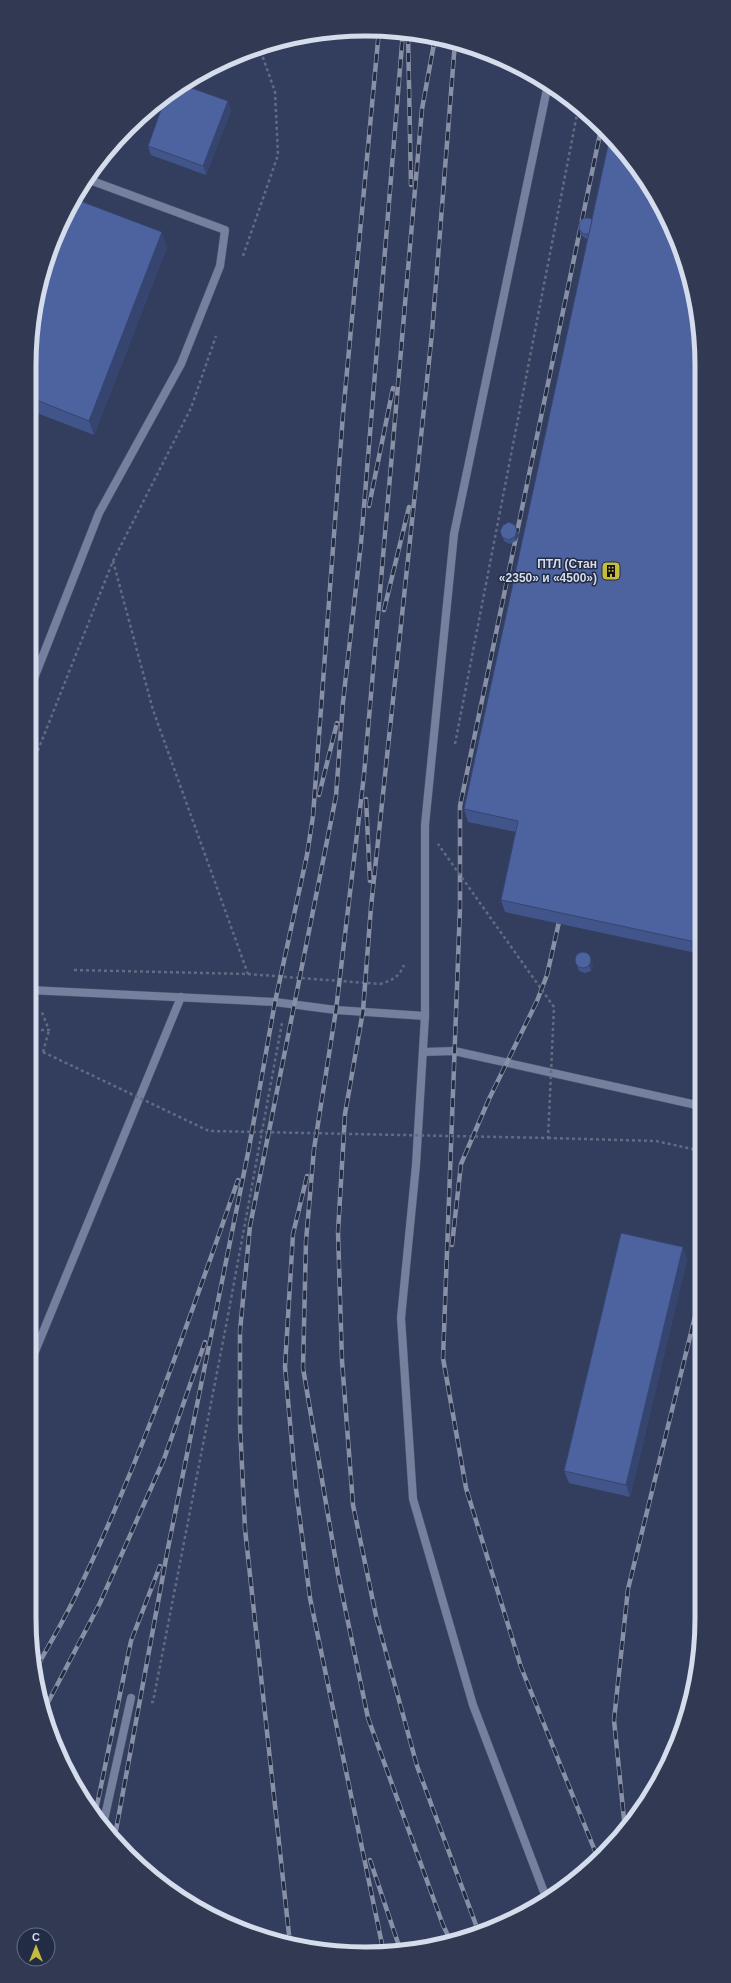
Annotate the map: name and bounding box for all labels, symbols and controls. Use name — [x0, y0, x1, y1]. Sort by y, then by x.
place label: ПТЛ (Стан «2350» и «4500») — [499, 557, 597, 585]
building icon: ПТЛ (Стан «2350» и «4500») — [600, 560, 622, 582]
north arrow — [16, 1927, 56, 1967]
text: С — [32, 1931, 40, 1943]

